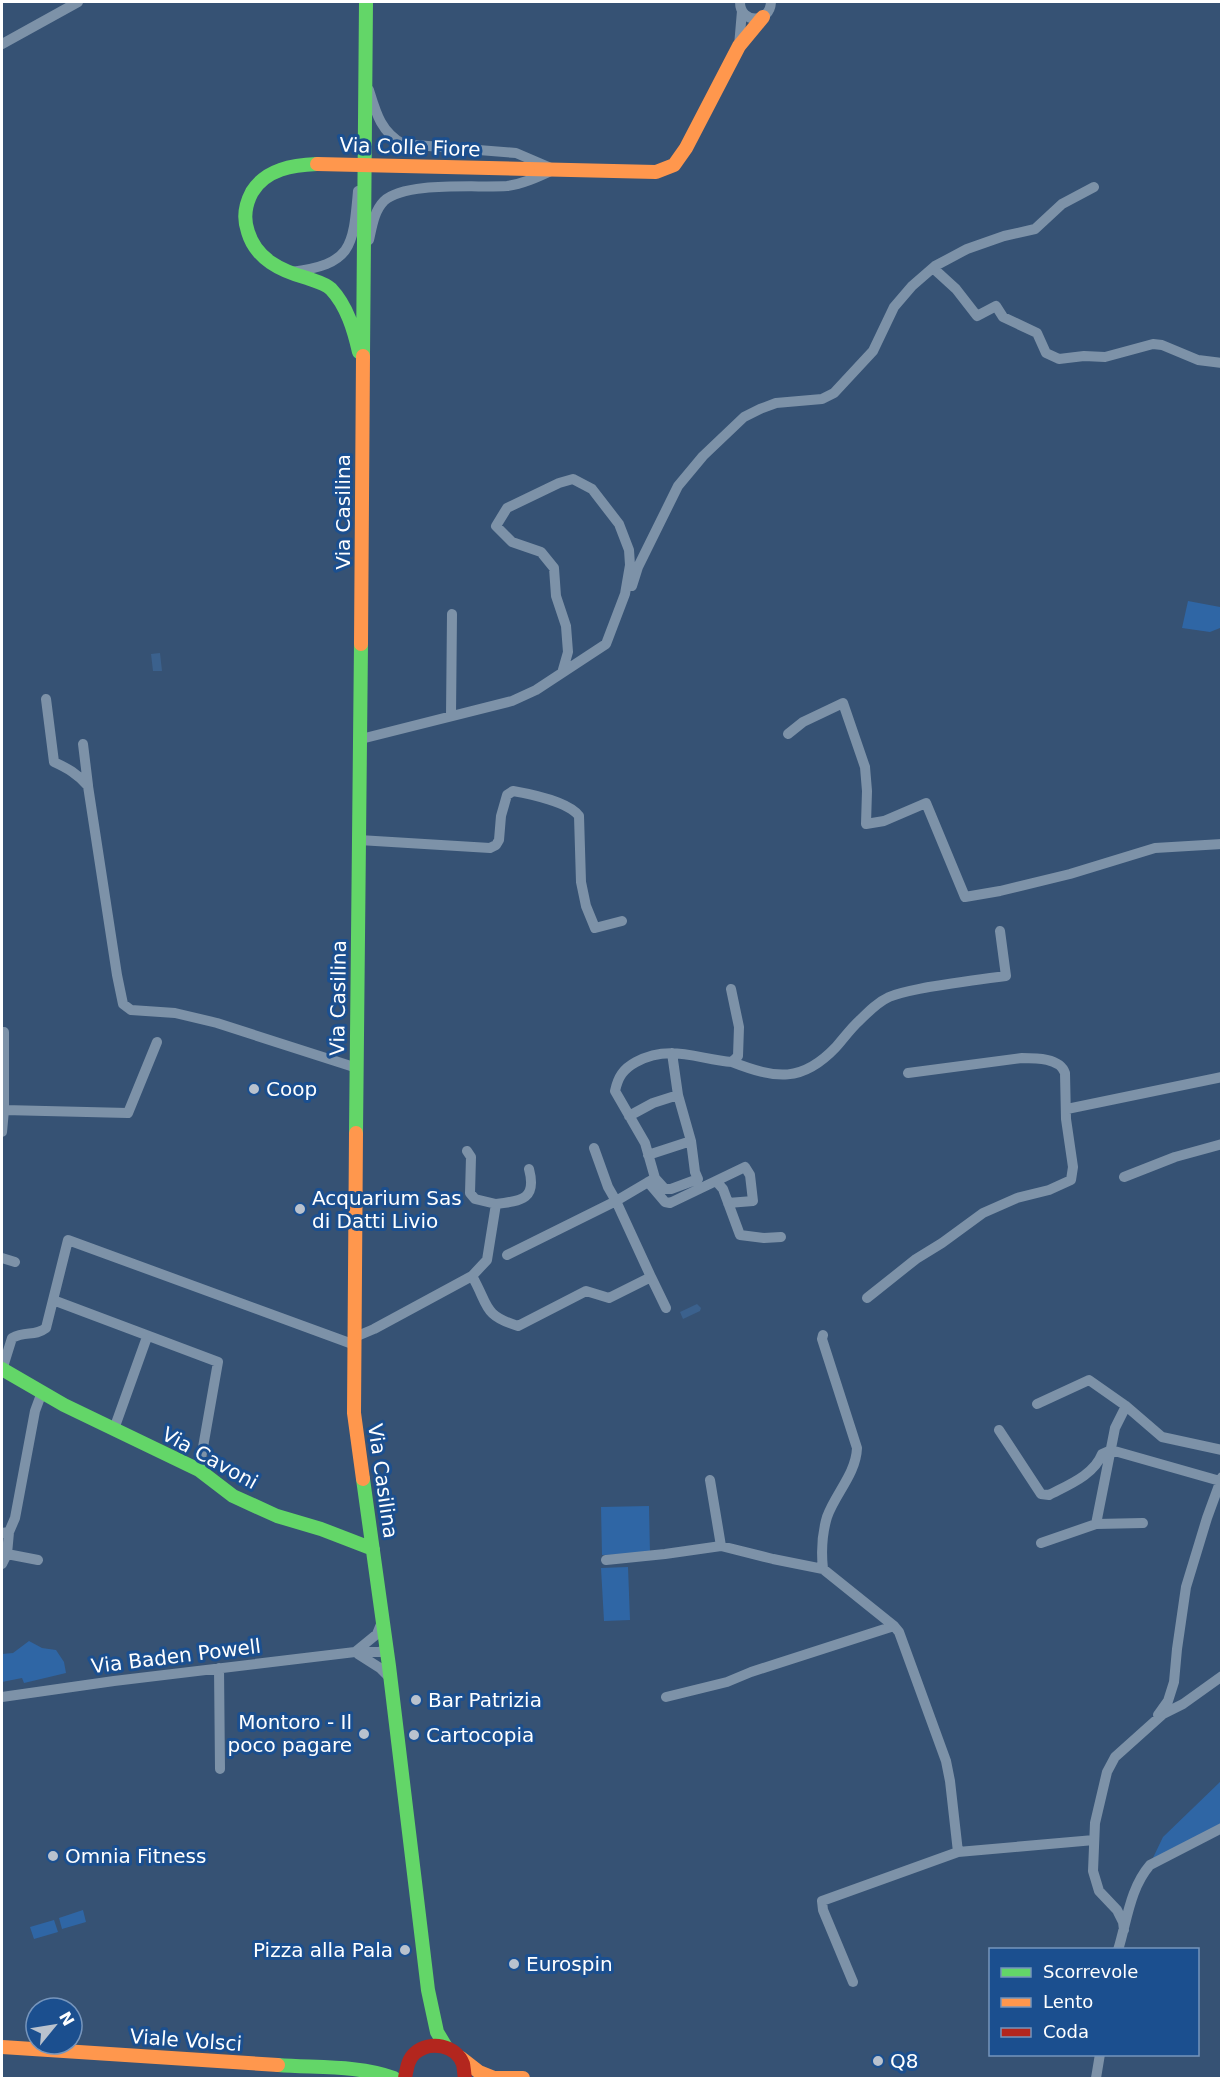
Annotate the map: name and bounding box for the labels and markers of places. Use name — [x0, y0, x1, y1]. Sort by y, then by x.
place label: Coop — [266, 1077, 317, 1101]
marker: Coop — [247, 1082, 261, 1096]
place label: Acquarium Sas di Datti Livio — [312, 1186, 462, 1233]
marker: Acquarium Sas di Datti Livio — [293, 1202, 307, 1216]
place label: Bar Patrizia — [428, 1688, 542, 1712]
marker: Bar Patrizia — [409, 1693, 423, 1707]
place label: Montoro - Il poco pagare — [227, 1710, 352, 1757]
place label: Cartocopia — [426, 1723, 534, 1747]
marker: Montoro - Il poco pagare — [357, 1727, 371, 1741]
marker: Cartocopia — [407, 1728, 421, 1742]
place label: Omnia Fitness — [65, 1844, 206, 1868]
marker: Omnia Fitness — [46, 1849, 60, 1863]
place label: Pizza alla Pala — [253, 1938, 393, 1962]
marker: Pizza alla Pala — [398, 1943, 412, 1957]
place label: Eurospin — [526, 1952, 613, 1976]
marker: Eurospin — [507, 1957, 521, 1971]
place label: Q8 — [890, 2049, 918, 2073]
marker: Q8 — [871, 2054, 885, 2068]

